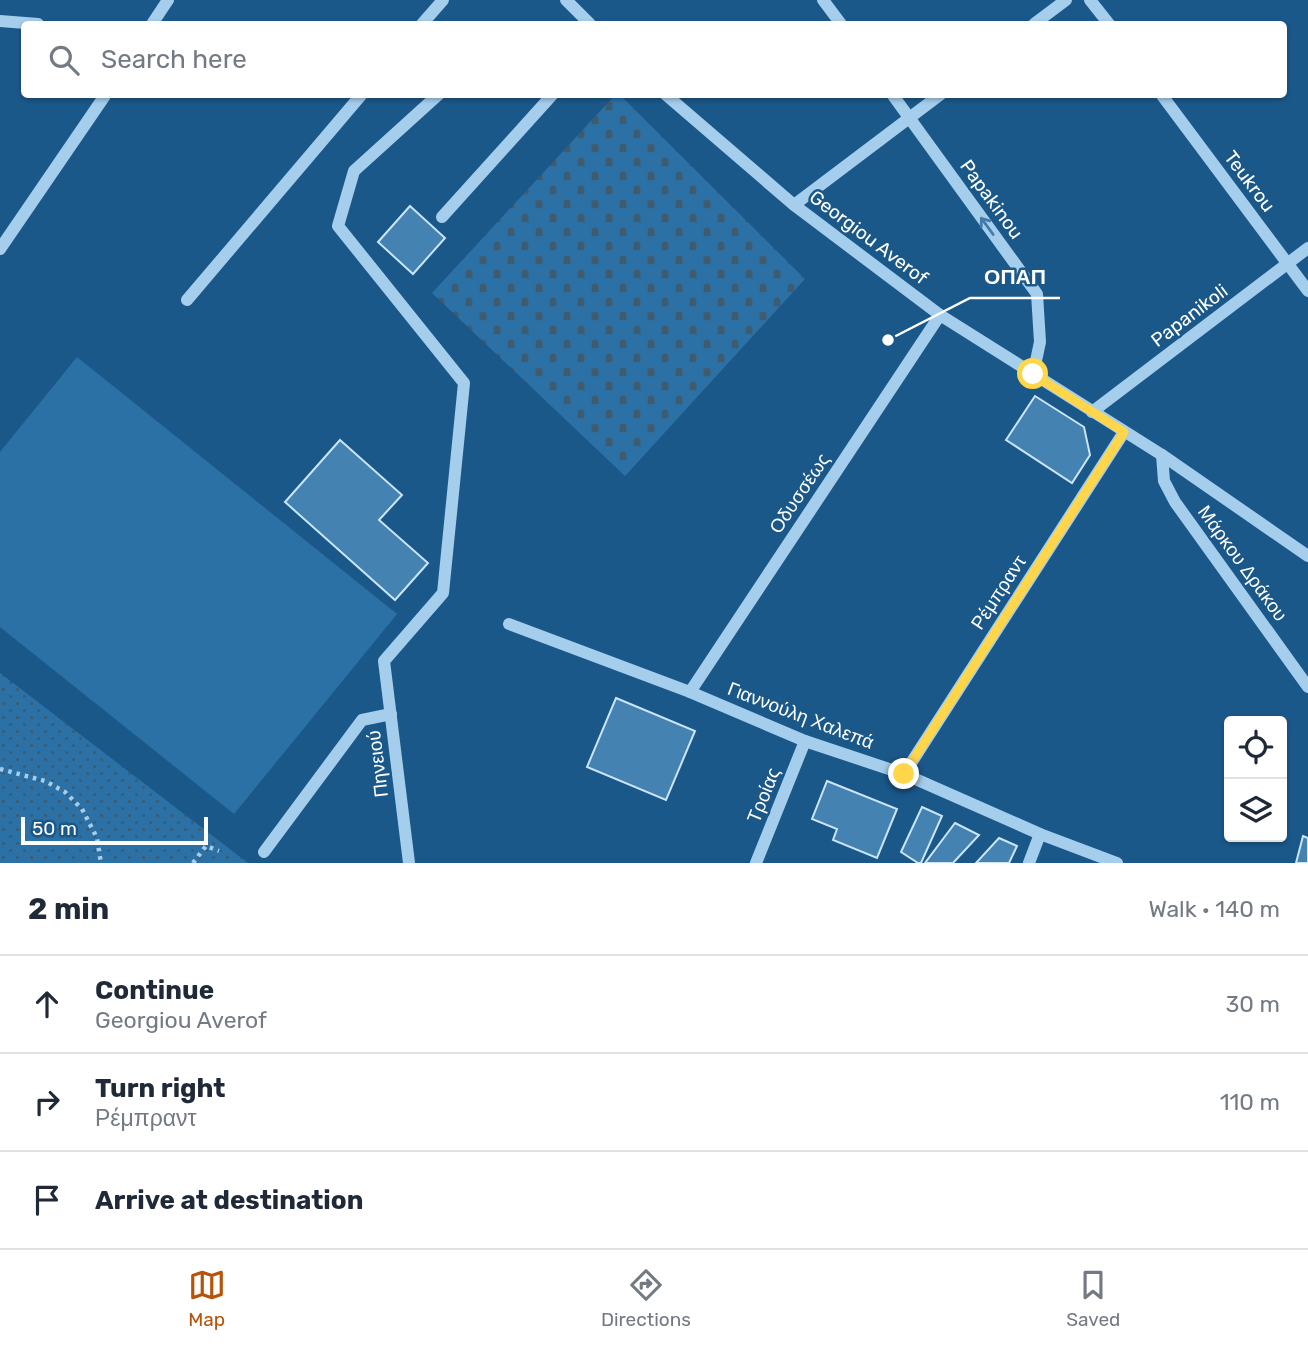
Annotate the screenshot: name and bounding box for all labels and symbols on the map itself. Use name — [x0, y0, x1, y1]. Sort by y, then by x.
street label: Teukrou — [1219, 146, 1280, 216]
street label: Papakinou — [955, 155, 1028, 244]
street label: Georgiou Averof — [805, 185, 933, 290]
one-way arrow — [980, 216, 995, 235]
callout: ΟΠΑΠ — [970, 256, 1060, 298]
text: ΟΠΑΠ — [984, 264, 1046, 289]
street label: Papanikoli — [1146, 279, 1232, 352]
route start — [1017, 358, 1048, 389]
street label: Οδυσσέως — [764, 449, 835, 538]
street label: Μάρκου Δράκου — [1193, 501, 1292, 626]
street label: Ρέμπραντ — [966, 550, 1031, 634]
street label: Γιαννούλη Χαλεπά — [724, 677, 877, 754]
street label: Πηνειού — [362, 729, 393, 799]
route end — [888, 758, 919, 789]
street label: Τροίας — [742, 764, 785, 826]
scale bar — [21, 814, 208, 846]

